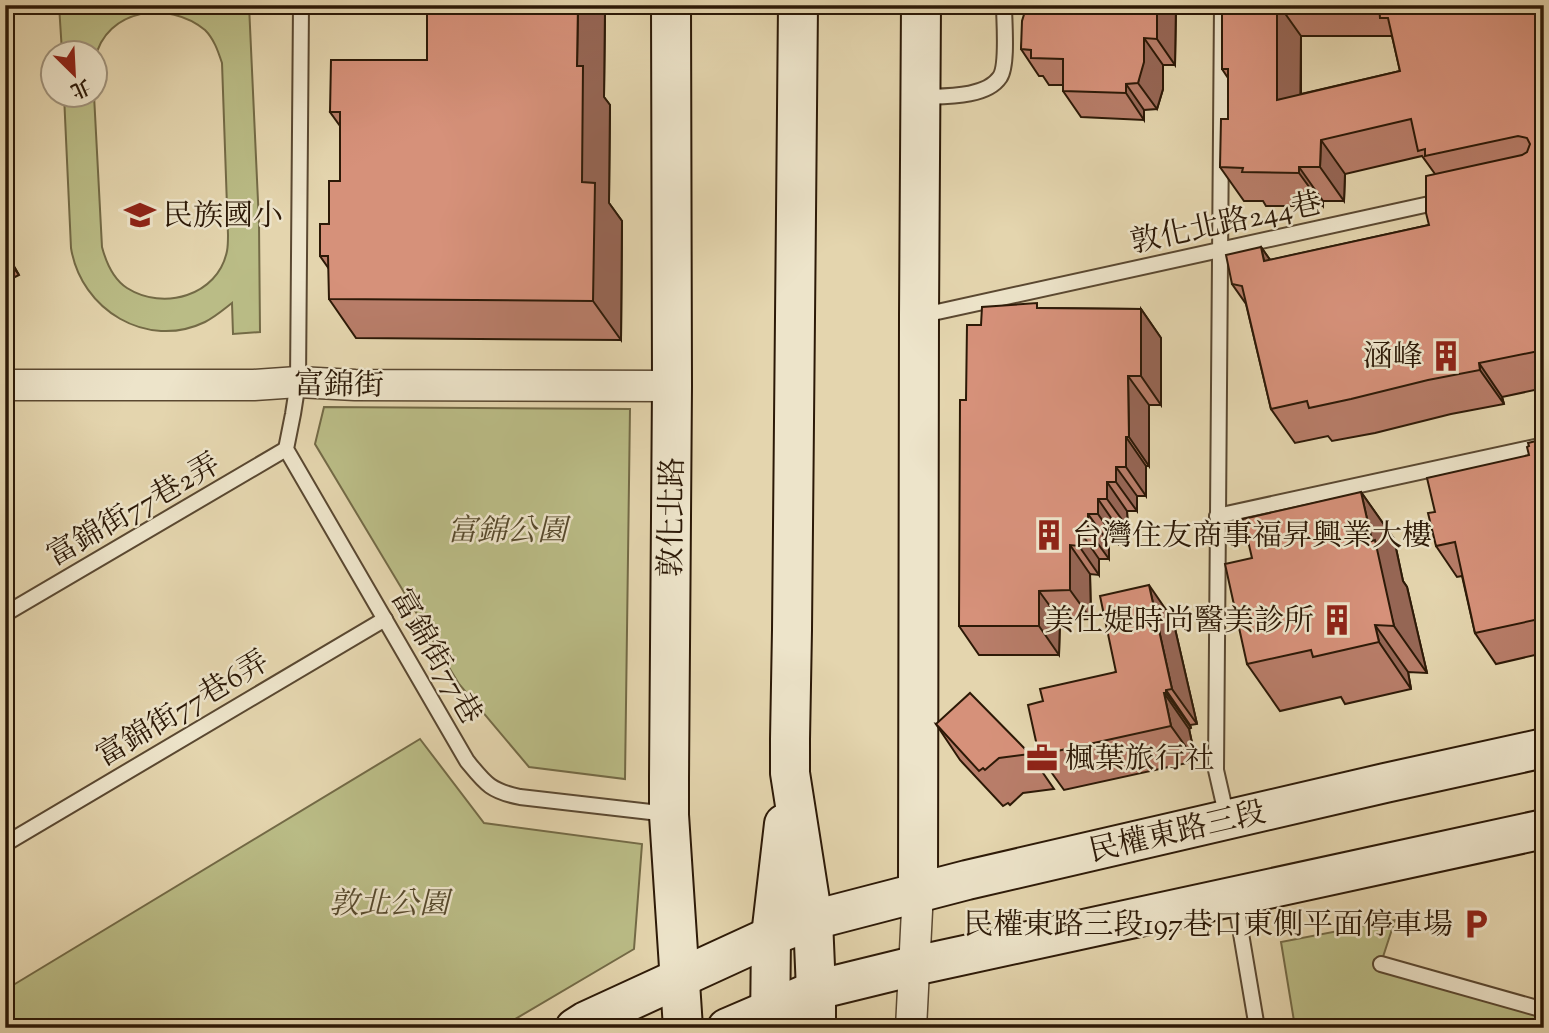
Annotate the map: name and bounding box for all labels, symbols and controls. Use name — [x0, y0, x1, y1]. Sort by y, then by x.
north arrow — [38, 38, 108, 108]
text: 北 — [66, 71, 94, 103]
street label: 敦化北路244巷 — [1127, 183, 1326, 266]
place label: 民族國小 — [163, 196, 283, 239]
school or university icon: 民族國小 — [123, 198, 157, 232]
place label: 涵峰 — [1363, 337, 1423, 380]
building icon: 涵峰 — [1429, 339, 1463, 373]
street label: 富錦街 — [294, 364, 384, 409]
street label: 富錦街77巷2弄 — [39, 444, 229, 578]
street label: 敦化北路 — [651, 457, 696, 577]
park label: 富錦公園 — [447, 511, 571, 554]
place label: 台灣住友商事福昇興業大樓 — [1072, 516, 1432, 559]
building icon: 台灣住友商事福昇興業大樓 — [1032, 518, 1066, 552]
street label: 富錦街77巷 — [379, 582, 491, 733]
place label: 美仕媞時尚醫美診所 — [1044, 601, 1314, 644]
building icon: 美仕媞時尚醫美診所 — [1320, 603, 1354, 637]
street label: 富錦街77巷6弄 — [89, 642, 278, 779]
place label: 楓葉旅行社 — [1065, 739, 1215, 782]
office icon: 楓葉旅行社 — [1025, 741, 1059, 775]
street label: 民權東路三段 — [1085, 792, 1270, 875]
park label: 敦北公園 — [329, 884, 453, 927]
place label: 民權東路三段197巷口東側平面停車場 — [963, 905, 1453, 948]
parking icon: 民權東路三段197巷口東側平面停車場 — [1459, 907, 1493, 941]

